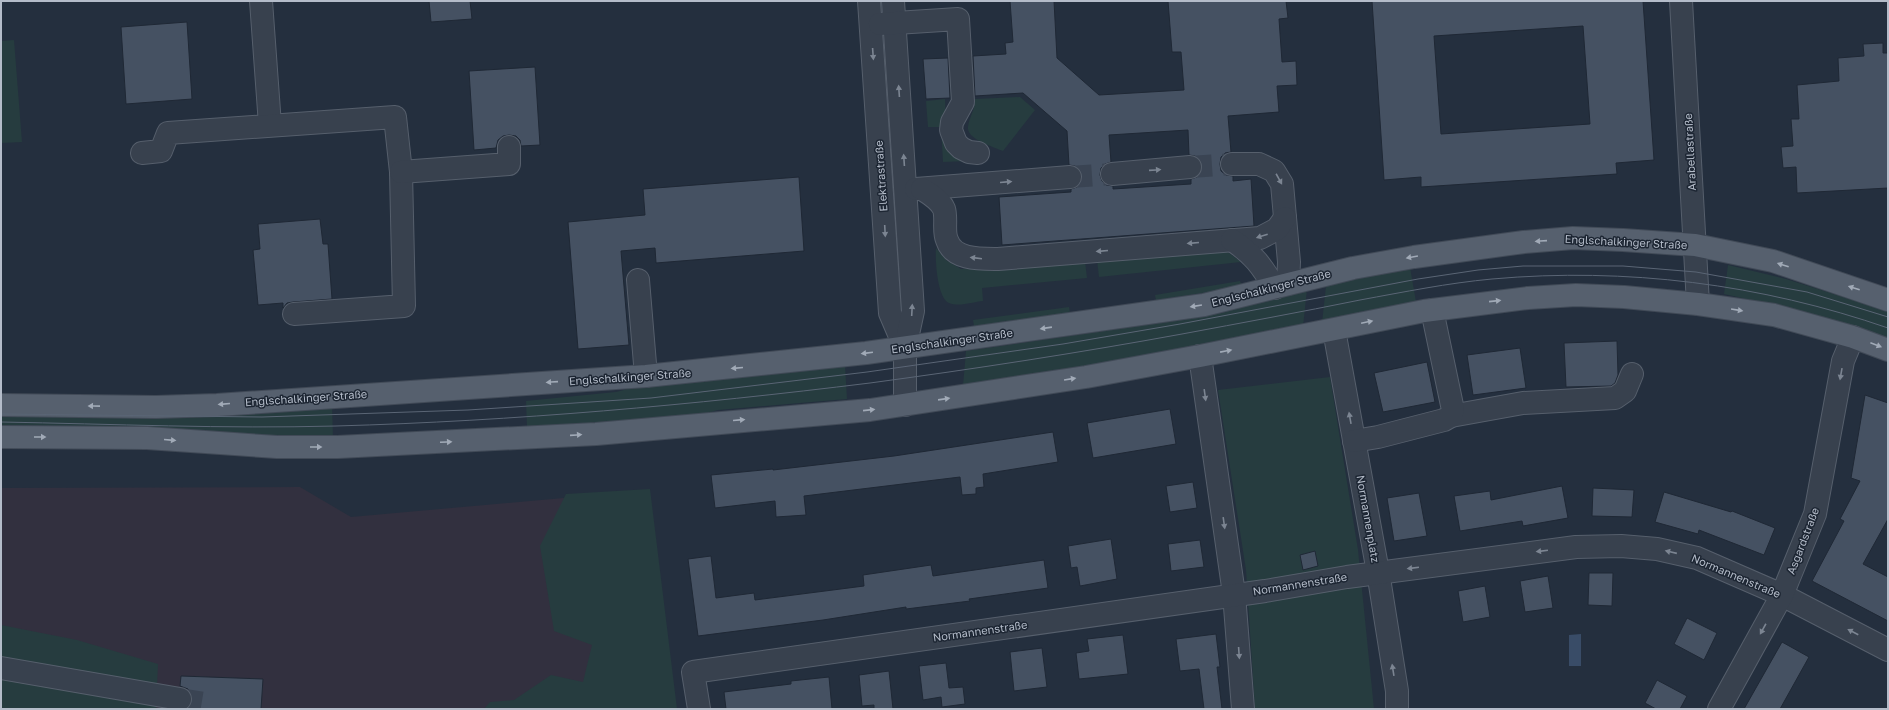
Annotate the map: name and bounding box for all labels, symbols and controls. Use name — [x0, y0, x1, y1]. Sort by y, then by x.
one-way arrow — [869, 48, 876, 60]
one-way arrow — [896, 85, 903, 97]
street label: Arabellastraße — [1681, 113, 1698, 191]
street label: Elektrastraße — [872, 140, 889, 212]
one-way arrow — [900, 154, 907, 166]
one-way arrow — [1149, 166, 1161, 173]
one-way arrow — [1275, 173, 1282, 185]
one-way arrow — [1000, 178, 1012, 185]
one-way arrow — [881, 225, 888, 237]
street label: Englschalkinger Straße — [1564, 232, 1688, 251]
one-way arrow — [1256, 233, 1268, 239]
one-way arrow — [1535, 237, 1547, 244]
one-way arrow — [1187, 240, 1199, 247]
one-way arrow — [1096, 247, 1108, 254]
one-way arrow — [1406, 254, 1419, 260]
one-way arrow — [970, 255, 982, 261]
one-way arrow — [1777, 261, 1789, 267]
street label: Englschalkinger Straße — [1210, 266, 1332, 309]
one-way arrow — [1848, 285, 1860, 291]
one-way arrow — [1489, 298, 1501, 304]
one-way arrow — [909, 303, 916, 316]
one-way arrow — [1190, 303, 1202, 309]
one-way arrow — [1731, 307, 1743, 313]
one-way arrow — [1361, 319, 1373, 325]
one-way arrow — [1040, 325, 1052, 331]
street label: Englschalkinger Straße — [890, 326, 1014, 355]
one-way arrow — [1870, 343, 1882, 349]
one-way arrow — [1220, 348, 1232, 354]
one-way arrow — [861, 350, 873, 356]
one-way arrow — [731, 364, 744, 371]
street label: Englschalkinger Straße — [568, 366, 692, 387]
one-way arrow — [1838, 367, 1844, 380]
one-way arrow — [1064, 376, 1076, 382]
one-way arrow — [546, 379, 558, 386]
street label: Englschalkinger Straße — [244, 387, 368, 408]
one-way arrow — [1202, 389, 1208, 401]
one-way arrow — [938, 396, 950, 402]
one-way arrow — [218, 401, 230, 408]
one-way arrow — [87, 403, 100, 409]
one-way arrow — [863, 406, 875, 413]
one-way arrow — [1347, 412, 1353, 424]
one-way arrow — [733, 417, 745, 424]
one-way arrow — [570, 432, 583, 438]
one-way arrow — [34, 434, 47, 440]
one-way arrow — [164, 436, 176, 443]
one-way arrow — [440, 439, 452, 446]
one-way arrow — [310, 444, 323, 450]
street label: Normannenplatz — [1354, 474, 1383, 564]
street label: Asgardstraße — [1784, 506, 1821, 576]
one-way arrow — [1221, 517, 1227, 530]
one-way arrow — [1536, 548, 1548, 555]
one-way arrow — [1665, 548, 1677, 554]
street label: Normannenstraße — [1690, 551, 1783, 600]
one-way arrow — [1407, 565, 1419, 571]
street label: Normannenstraße — [1252, 570, 1348, 597]
street label: Normannenstraße — [932, 617, 1028, 644]
one-way arrow — [1760, 623, 1766, 635]
one-way arrow — [1848, 629, 1859, 635]
one-way arrow — [1235, 647, 1242, 659]
one-way arrow — [1390, 664, 1396, 676]

